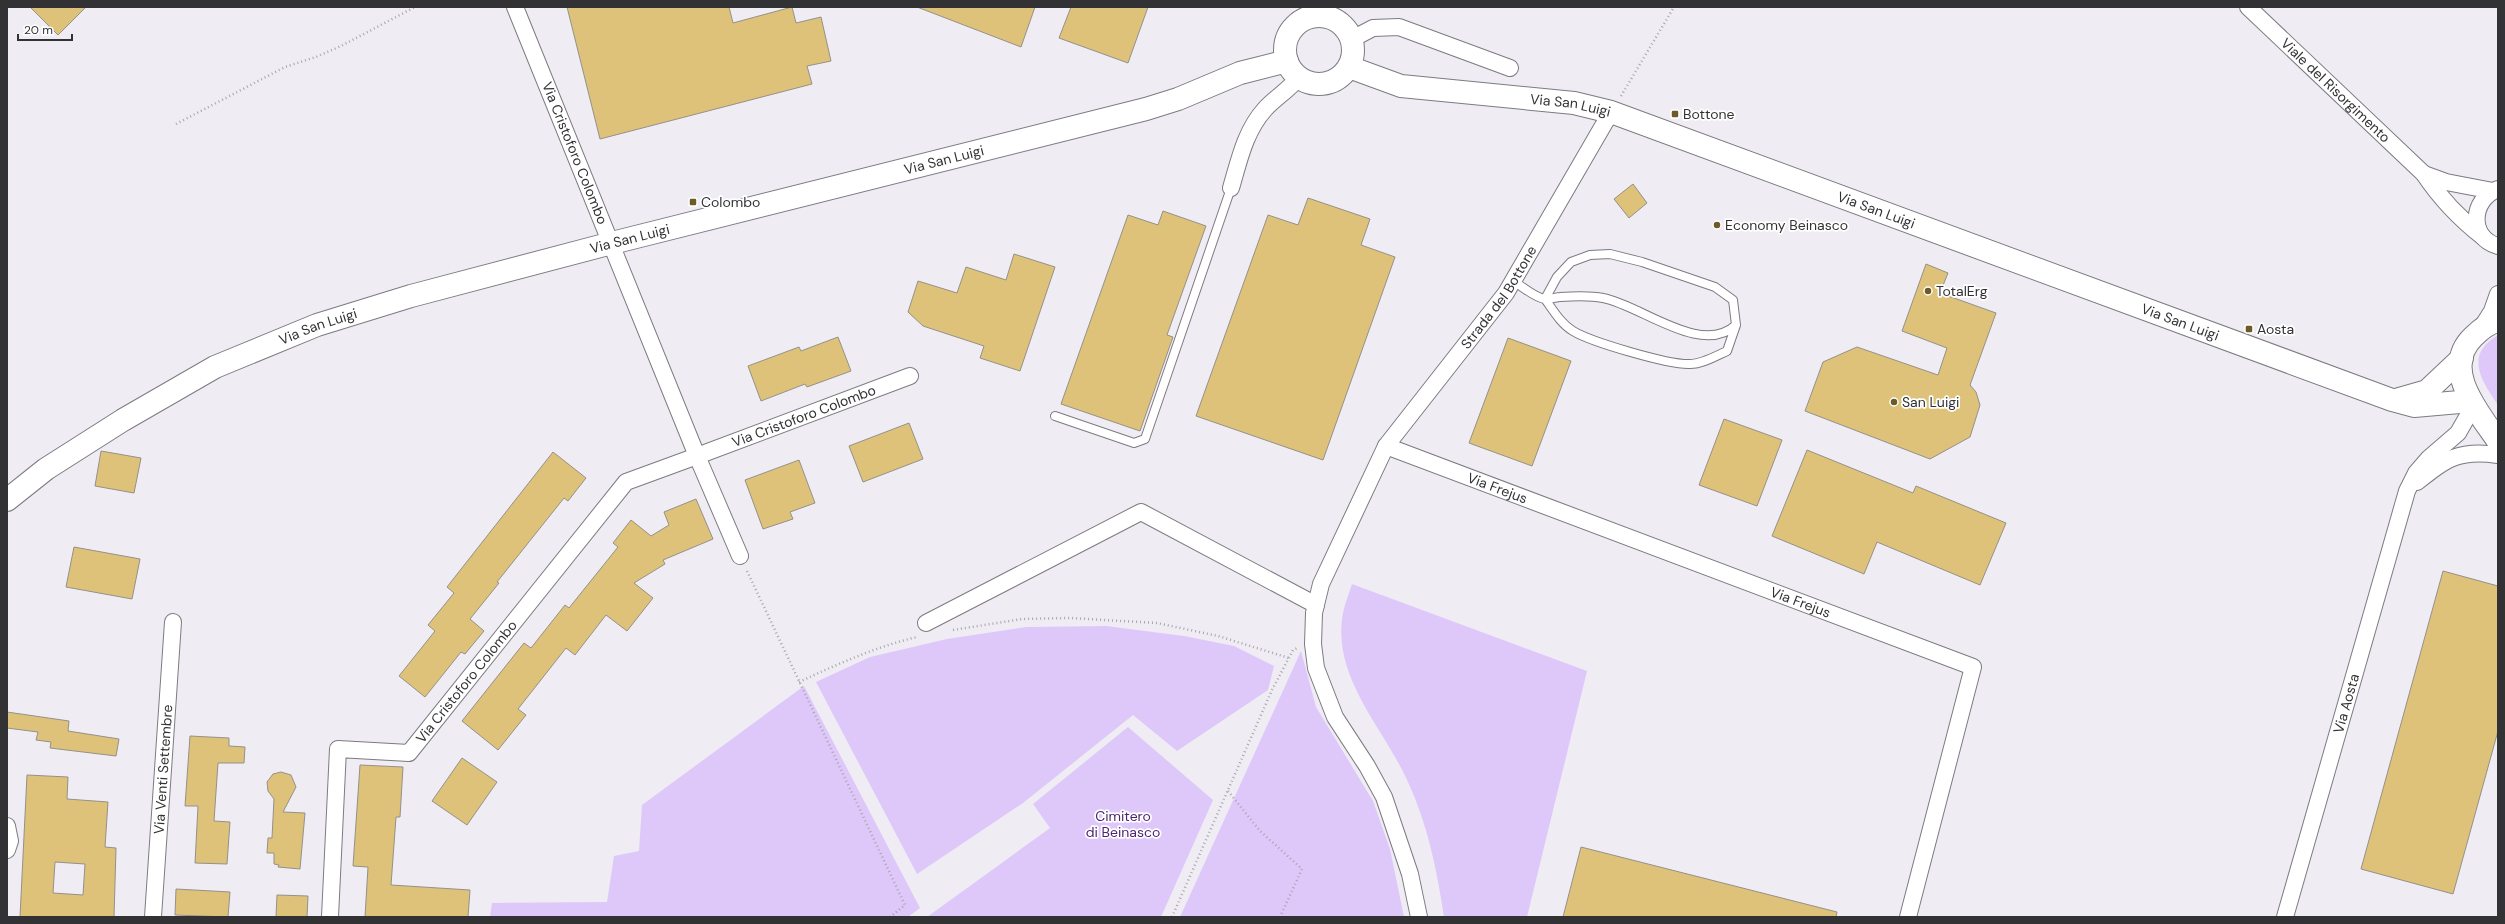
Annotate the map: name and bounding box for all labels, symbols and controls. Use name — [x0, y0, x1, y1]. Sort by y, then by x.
scale bar — [18, 16, 72, 42]
text: 20 m — [24, 22, 53, 38]
street label: Viale del Risorgimento — [2277, 34, 2394, 146]
street label: Via Cristoforo Colombo — [538, 79, 612, 227]
street label: Via San Luigi — [1529, 90, 1613, 121]
place label: Bottone — [1683, 105, 1735, 123]
marker: Bottone — [1670, 109, 1680, 119]
street label: Via San Luigi — [902, 141, 986, 178]
street label: Via San Luigi — [1835, 187, 1918, 232]
place label: Colombo — [701, 193, 760, 211]
marker: Colombo — [688, 197, 698, 207]
place label: Economy Beinasco — [1725, 216, 1848, 234]
street label: Via San Luigi — [588, 220, 671, 257]
marker: Economy Beinasco — [1712, 220, 1722, 230]
street label: Strada del Bottone — [1457, 242, 1541, 352]
place label: TotalErg — [1936, 282, 1988, 300]
marker: TotalErg — [1923, 286, 1933, 296]
street label: Via San Luigi — [2139, 299, 2222, 344]
street label: Via San Luigi — [276, 304, 359, 349]
place label: Aosta — [2257, 320, 2294, 338]
marker: Aosta — [2244, 324, 2254, 334]
street label: Via Cristoforo Colombo — [729, 381, 878, 451]
place label: San Luigi — [1902, 393, 1959, 411]
marker: San Luigi — [1889, 397, 1899, 407]
street label: Via Frejus — [1465, 468, 1530, 507]
street label: Via Frejus — [1768, 583, 1833, 622]
street label: Via Cristoforo Colombo — [412, 616, 521, 746]
street label: Via Aosta — [2329, 672, 2363, 735]
street label: Via Venti Settembre — [150, 704, 176, 835]
park label: Cimitero di Beinasco — [1086, 807, 1160, 841]

